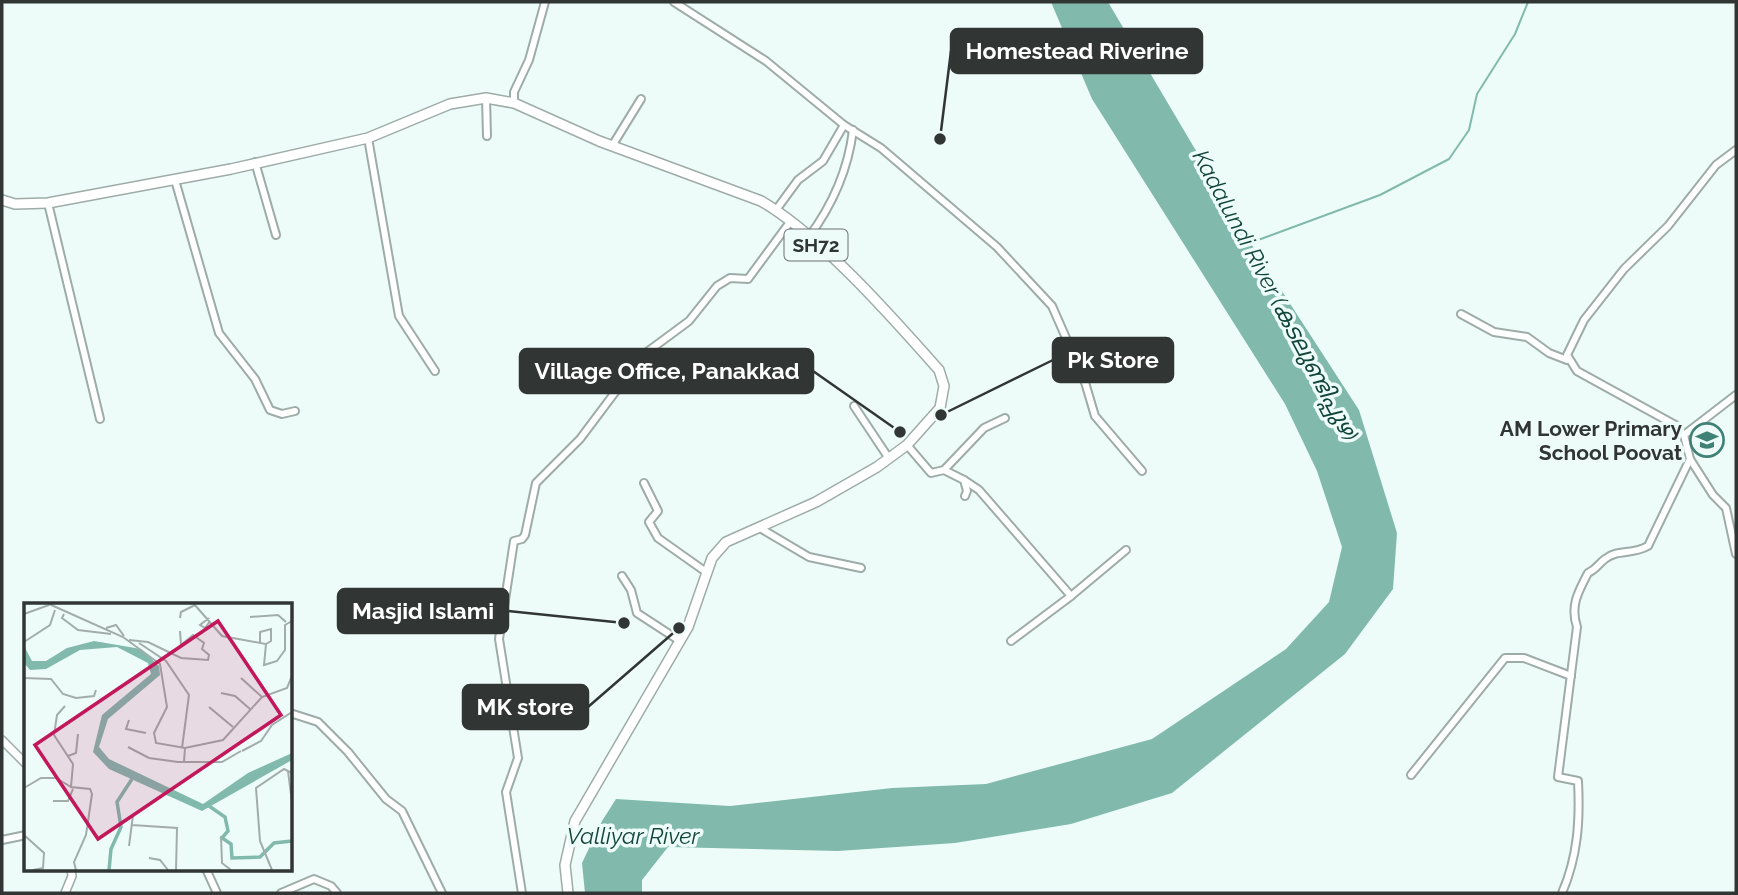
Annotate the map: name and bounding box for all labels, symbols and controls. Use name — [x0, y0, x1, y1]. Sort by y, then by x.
callout: Homestead Riverine — [951, 29, 1202, 73]
text: Homestead Riverine — [966, 37, 1189, 64]
water label: Kadalundi River (കടലുണ്ടിപ്പുഴ) — [1185, 145, 1364, 447]
road number: SH72 — [784, 230, 848, 260]
callout: Pk Store — [1053, 338, 1173, 382]
text: Pk Store — [1067, 346, 1159, 373]
callout: Village Office, Panakkad — [520, 349, 813, 393]
text: Village Office, Panakkad — [534, 357, 800, 384]
place label: AM Lower Primary School Poovat — [1500, 416, 1682, 465]
school or university icon: AM Lower Primary School Poovat — [1688, 421, 1726, 459]
callout: Masjid Islami — [338, 589, 508, 633]
text: Masjid Islami — [352, 597, 494, 624]
inset map — [24, 603, 292, 870]
callout: MK store — [463, 685, 588, 729]
text: MK store — [477, 693, 574, 720]
water label: Valliyar River — [567, 822, 701, 849]

